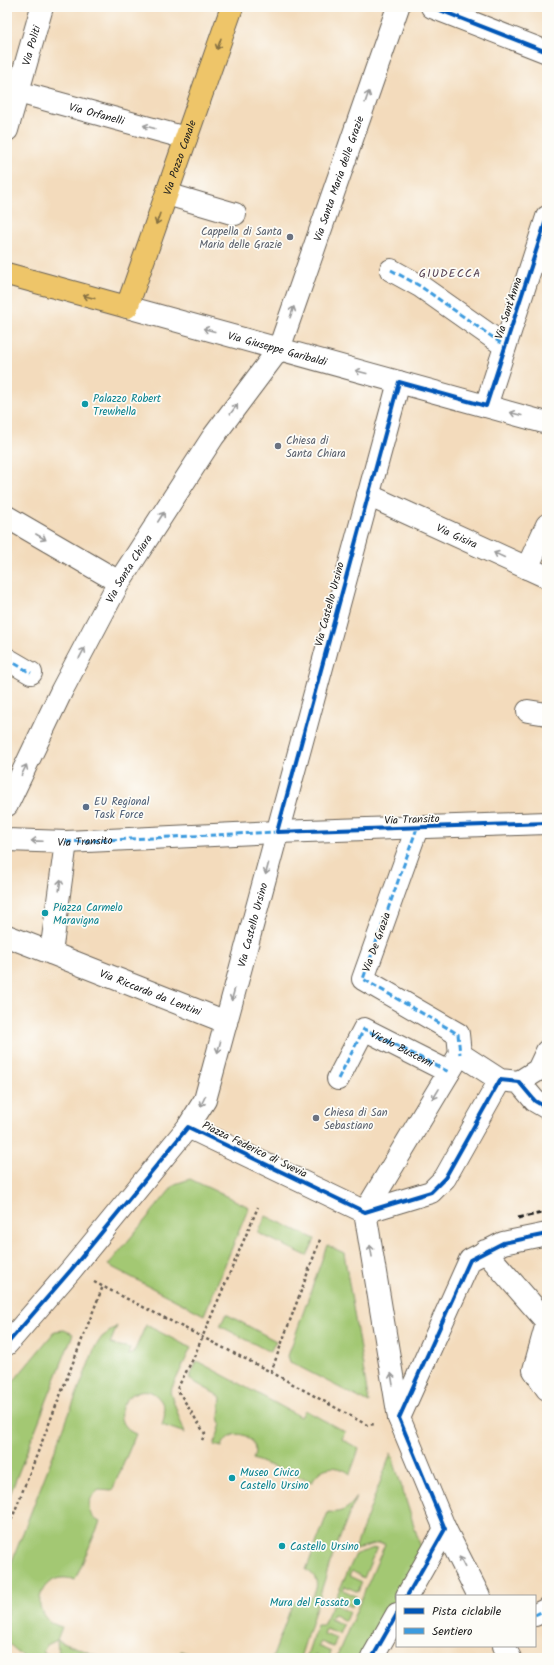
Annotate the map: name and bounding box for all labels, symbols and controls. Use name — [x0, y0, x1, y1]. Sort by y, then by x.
street label: Via Politi — [18, 23, 46, 68]
one-way arrow — [215, 37, 223, 49]
one-way arrow — [364, 91, 371, 104]
street label: Via Orfanelli — [67, 98, 126, 131]
street label: Via Santa Maria delle Grazie — [309, 114, 369, 244]
street label: Via Pozzo Canale — [159, 118, 202, 198]
one-way arrow — [143, 123, 156, 131]
one-way arrow — [154, 213, 161, 226]
place label: Cappella di Santa Maria delle Grazie — [199, 223, 282, 254]
marker: Cappella di Santa Maria delle Grazie — [285, 232, 295, 242]
district label: GIUDECCA — [419, 264, 481, 283]
street label: Via Sant'Anna — [490, 275, 527, 342]
one-way arrow — [83, 293, 96, 300]
one-way arrow — [288, 307, 296, 319]
one-way arrow — [203, 326, 216, 333]
street label: Via Giuseppe Garibaldi — [225, 327, 329, 372]
one-way arrow — [355, 367, 368, 375]
place label: Palazzo Robert Trewhella — [93, 390, 162, 421]
marker: Palazzo Robert Trewhella — [80, 399, 90, 409]
one-way arrow — [229, 404, 238, 415]
one-way arrow — [510, 410, 523, 417]
place label: Chiesa di Santa Chiara — [286, 432, 346, 463]
marker: Chiesa di Santa Chiara — [273, 441, 283, 451]
one-way arrow — [157, 512, 165, 523]
street label: Via Gisira — [433, 519, 480, 554]
street label: Via Santa Chiara — [101, 531, 158, 607]
one-way arrow — [35, 533, 47, 541]
one-way arrow — [493, 551, 505, 558]
street label: Via Castello Ursino — [310, 560, 350, 649]
one-way arrow — [78, 648, 86, 660]
one-way arrow — [21, 764, 28, 776]
place label: EU Regional Task Force — [94, 793, 150, 824]
marker: EU Regional Task Force — [81, 802, 91, 812]
street label: Via Transito — [384, 810, 440, 830]
street label: Via Transito — [57, 832, 113, 852]
one-way arrow — [31, 838, 44, 845]
one-way arrow — [263, 863, 270, 876]
one-way arrow — [56, 879, 64, 892]
street label: Via Castello Ursino — [233, 881, 273, 969]
place label: Piazza Carmelo Maravigna — [53, 899, 123, 930]
marker: Piazza Carmelo Maravigna — [40, 908, 50, 918]
street label: Via De Grazia — [358, 910, 396, 975]
street label: Via Riccardo da Lentini — [97, 965, 204, 1021]
one-way arrow — [229, 988, 236, 1001]
street label: Vicolo Buscemi — [367, 1026, 437, 1073]
one-way arrow — [215, 1041, 222, 1054]
one-way arrow — [431, 1088, 439, 1100]
one-way arrow — [199, 1095, 206, 1107]
place label: Chiesa di San Sebastiano — [324, 1104, 388, 1135]
marker: Chiesa di San Sebastiano — [311, 1113, 321, 1123]
street label: Piazza Federico di Svevia — [199, 1117, 310, 1183]
one-way arrow — [367, 1245, 375, 1258]
one-way arrow — [388, 1373, 396, 1386]
place label: Museo Civico Castello Ursino — [240, 1464, 309, 1495]
marker: Museo Civico Castello Ursino — [227, 1473, 237, 1483]
place label: Castello Ursino — [290, 1538, 359, 1556]
marker: Castello Ursino — [277, 1541, 287, 1551]
one-way arrow — [458, 1557, 465, 1569]
place label: Mura del Fossato — [270, 1594, 349, 1612]
legend — [396, 1595, 536, 1647]
marker: Mura del Fossato — [352, 1597, 362, 1607]
text: Pista ciclabile — [432, 1602, 502, 1621]
text: Sentiero — [432, 1622, 472, 1641]

